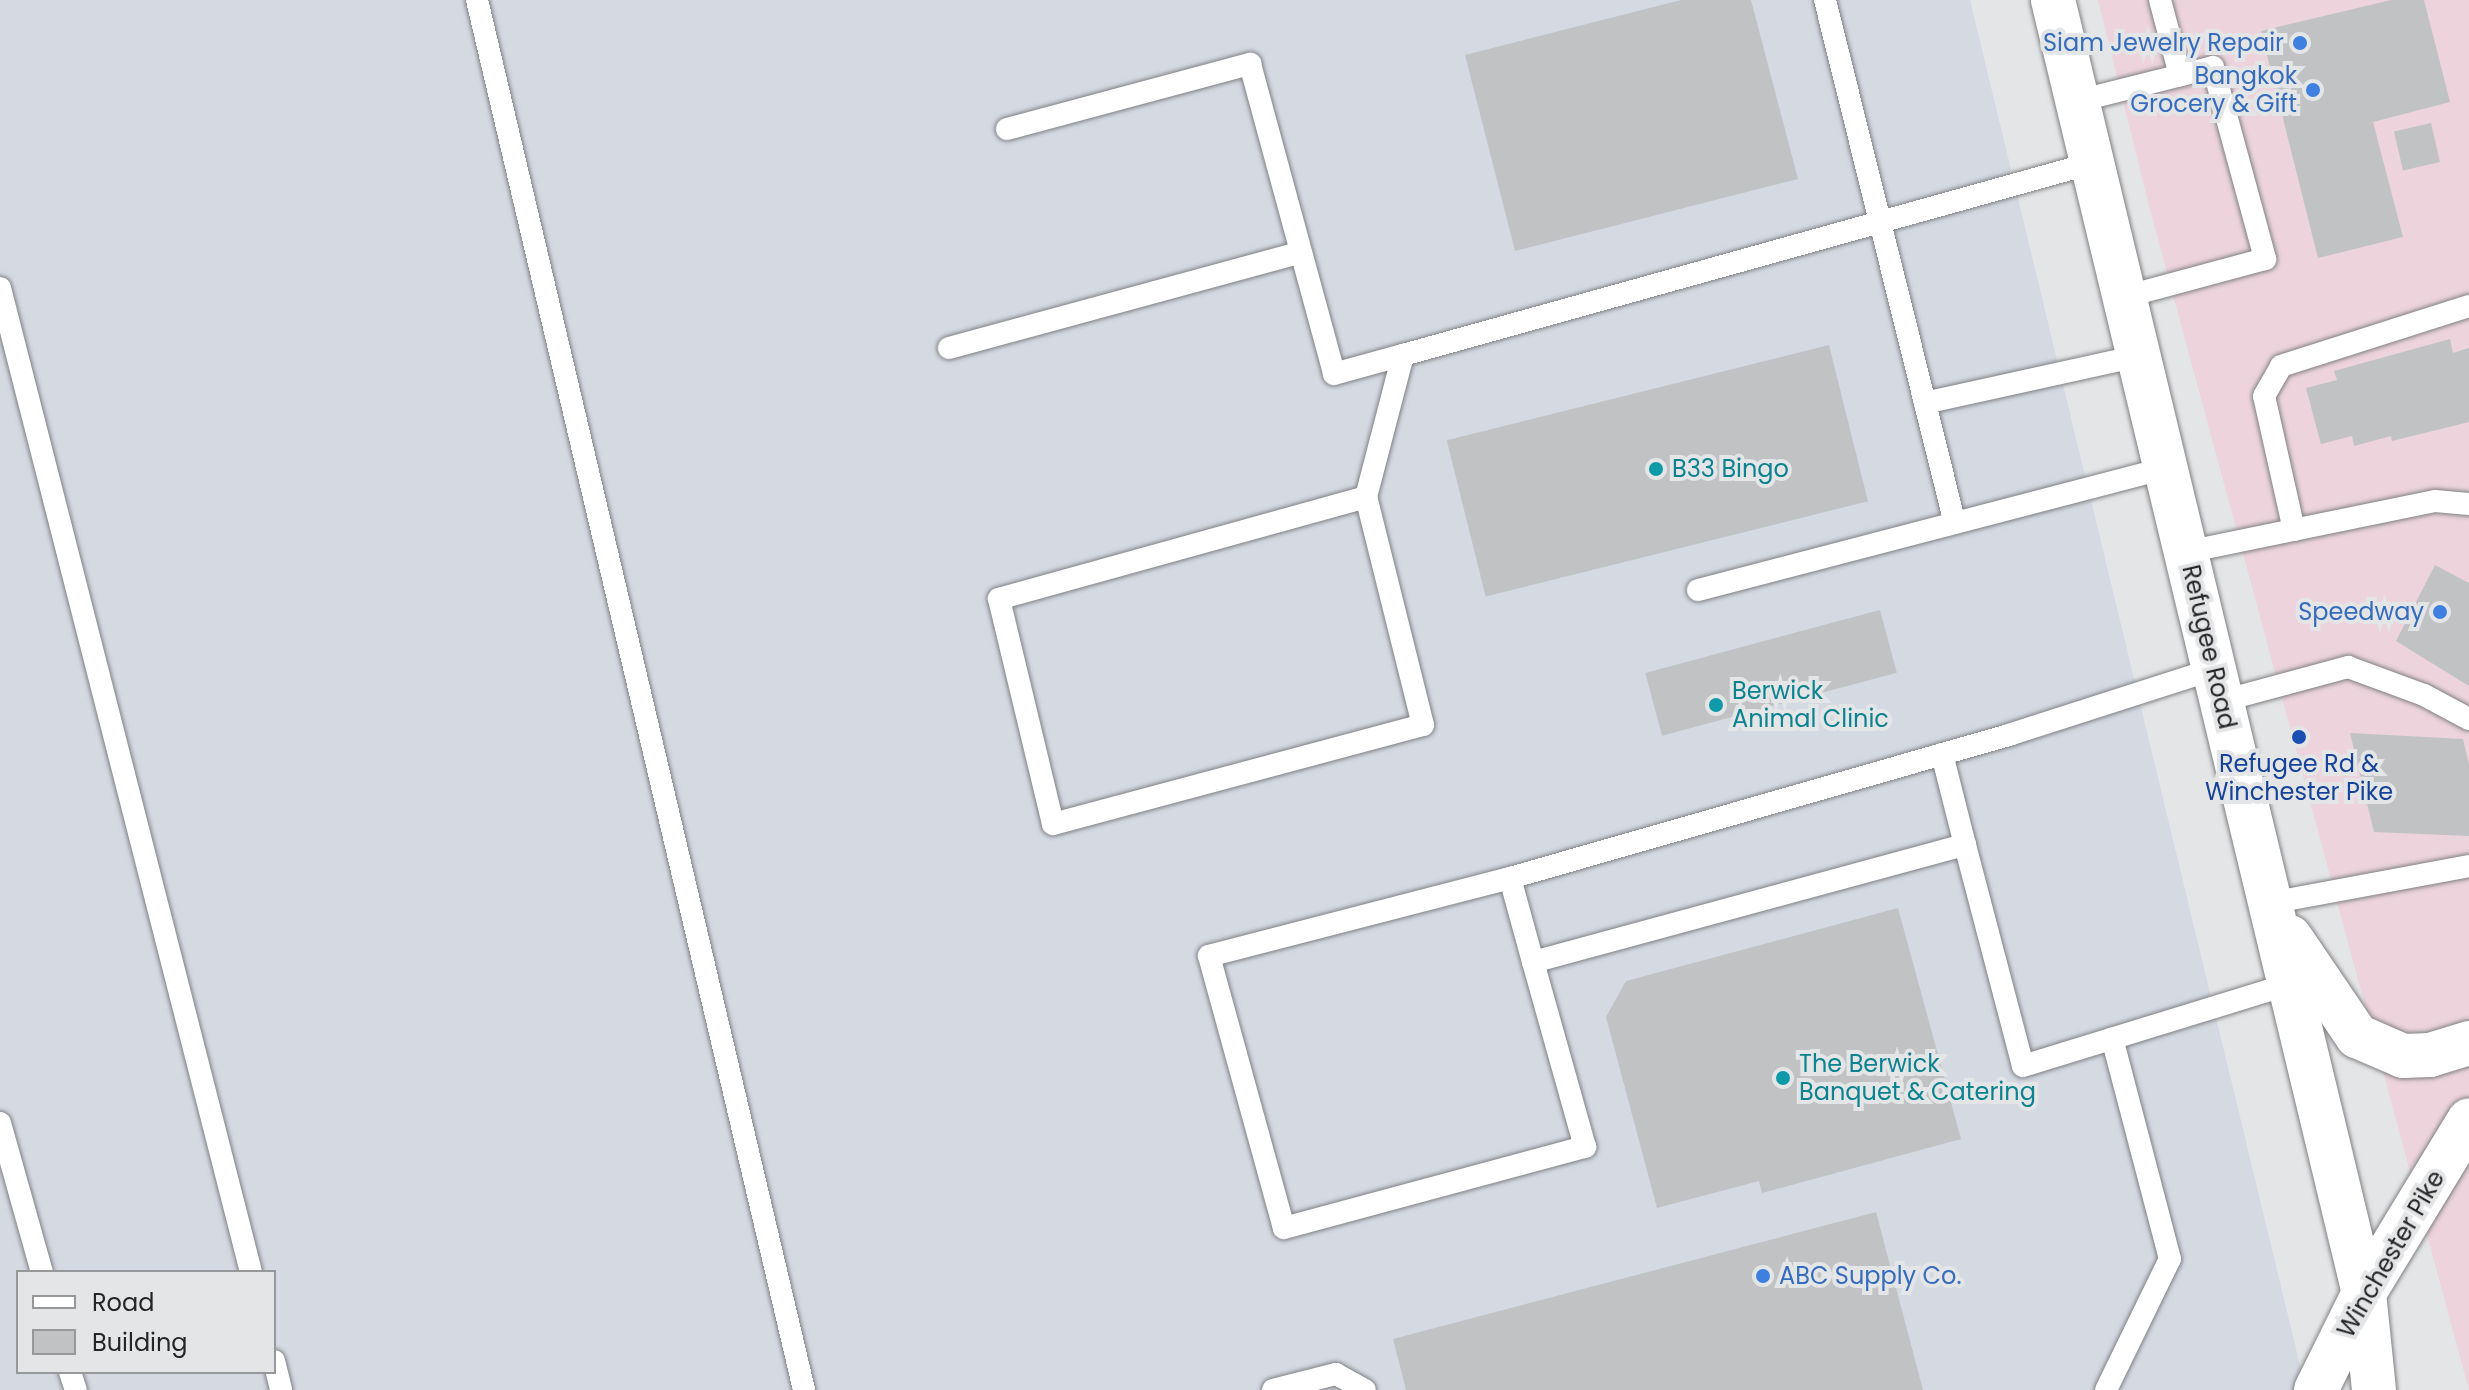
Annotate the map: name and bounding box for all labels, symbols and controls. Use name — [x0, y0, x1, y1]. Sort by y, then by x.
place label: Siam Jewelry Repair — [2043, 29, 2284, 57]
marker: Siam Jewelry Repair — [2291, 34, 2309, 52]
place label: Bangkok Grocery & Gift — [2130, 62, 2297, 118]
marker: Bangkok Grocery & Gift — [2304, 81, 2322, 99]
place label: B33 Bingo — [1672, 455, 1789, 483]
marker: B33 Bingo — [1647, 460, 1665, 478]
street label: Refugee Road — [2176, 562, 2242, 732]
place label: Speedway — [2298, 598, 2424, 626]
marker: Speedway — [2431, 603, 2449, 621]
place label: Berwick Animal Clinic — [1732, 677, 1889, 733]
marker: Berwick Animal Clinic — [1707, 696, 1725, 714]
marker: Refugee Rd & Winchester Pike — [2290, 728, 2308, 746]
place label: Refugee Rd & Winchester Pike — [2205, 750, 2393, 806]
place label: The Berwick Banquet & Catering — [1799, 1050, 2036, 1106]
marker: The Berwick Banquet & Catering — [1774, 1069, 1792, 1087]
street label: Winchester Pike — [2332, 1165, 2450, 1343]
place label: ABC Supply Co. — [1779, 1262, 1961, 1290]
marker: ABC Supply Co. — [1754, 1267, 1772, 1285]
legend — [16, 1270, 276, 1374]
text: Road — [92, 1286, 154, 1319]
text: Building — [92, 1326, 188, 1359]

